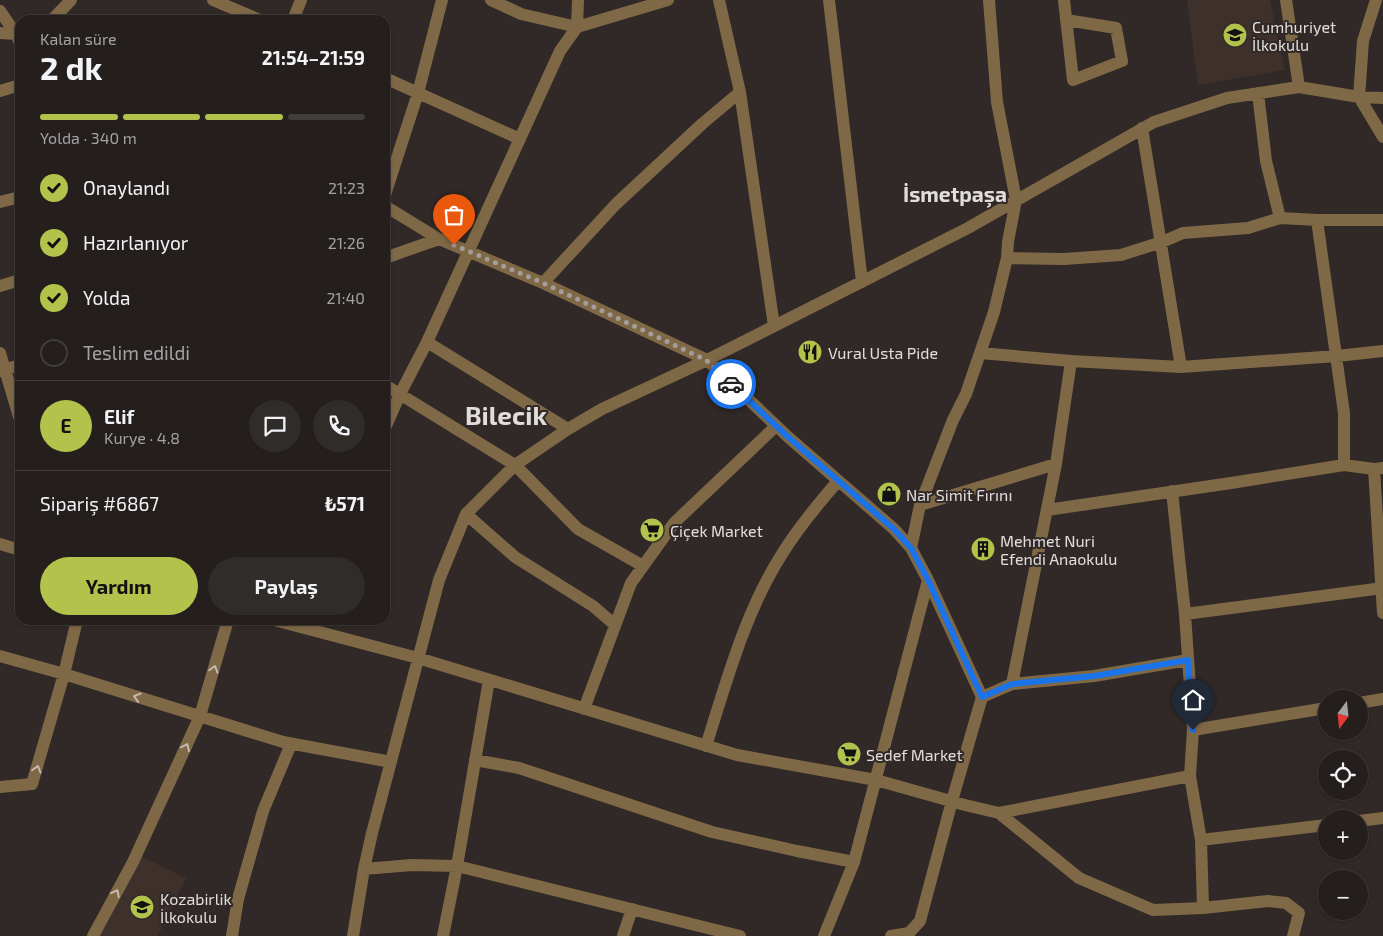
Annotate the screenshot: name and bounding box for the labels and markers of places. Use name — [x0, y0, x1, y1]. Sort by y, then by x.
place label: Cumhuriyet İlkokulu — [1252, 17, 1336, 54]
school or university icon: Cumhuriyet İlkokulu — [1222, 22, 1248, 48]
pin — [433, 194, 475, 245]
restaurant icon: Vural Usta Pide — [797, 339, 823, 365]
place label: Vural Usta Pide — [828, 343, 938, 362]
shop icon: Nar Simit Fırını — [876, 481, 902, 507]
place label: Nar Simit Fırını — [906, 485, 1012, 504]
supermarket icon: Çiçek Market — [639, 517, 665, 543]
place label: Çiçek Market — [670, 521, 763, 541]
place label: Mehmet Nuri Efendi Anaokulu — [1000, 531, 1117, 568]
building icon: Mehmet Nuri Efendi Anaokulu — [970, 536, 996, 562]
pin — [1172, 679, 1214, 730]
supermarket icon: Sedef Market — [836, 741, 862, 767]
place label: Sedef Market — [866, 745, 963, 764]
place label: Kozabirlik İlkokulu — [160, 889, 232, 926]
school or university icon: Kozabirlik İlkokulu — [129, 894, 155, 920]

